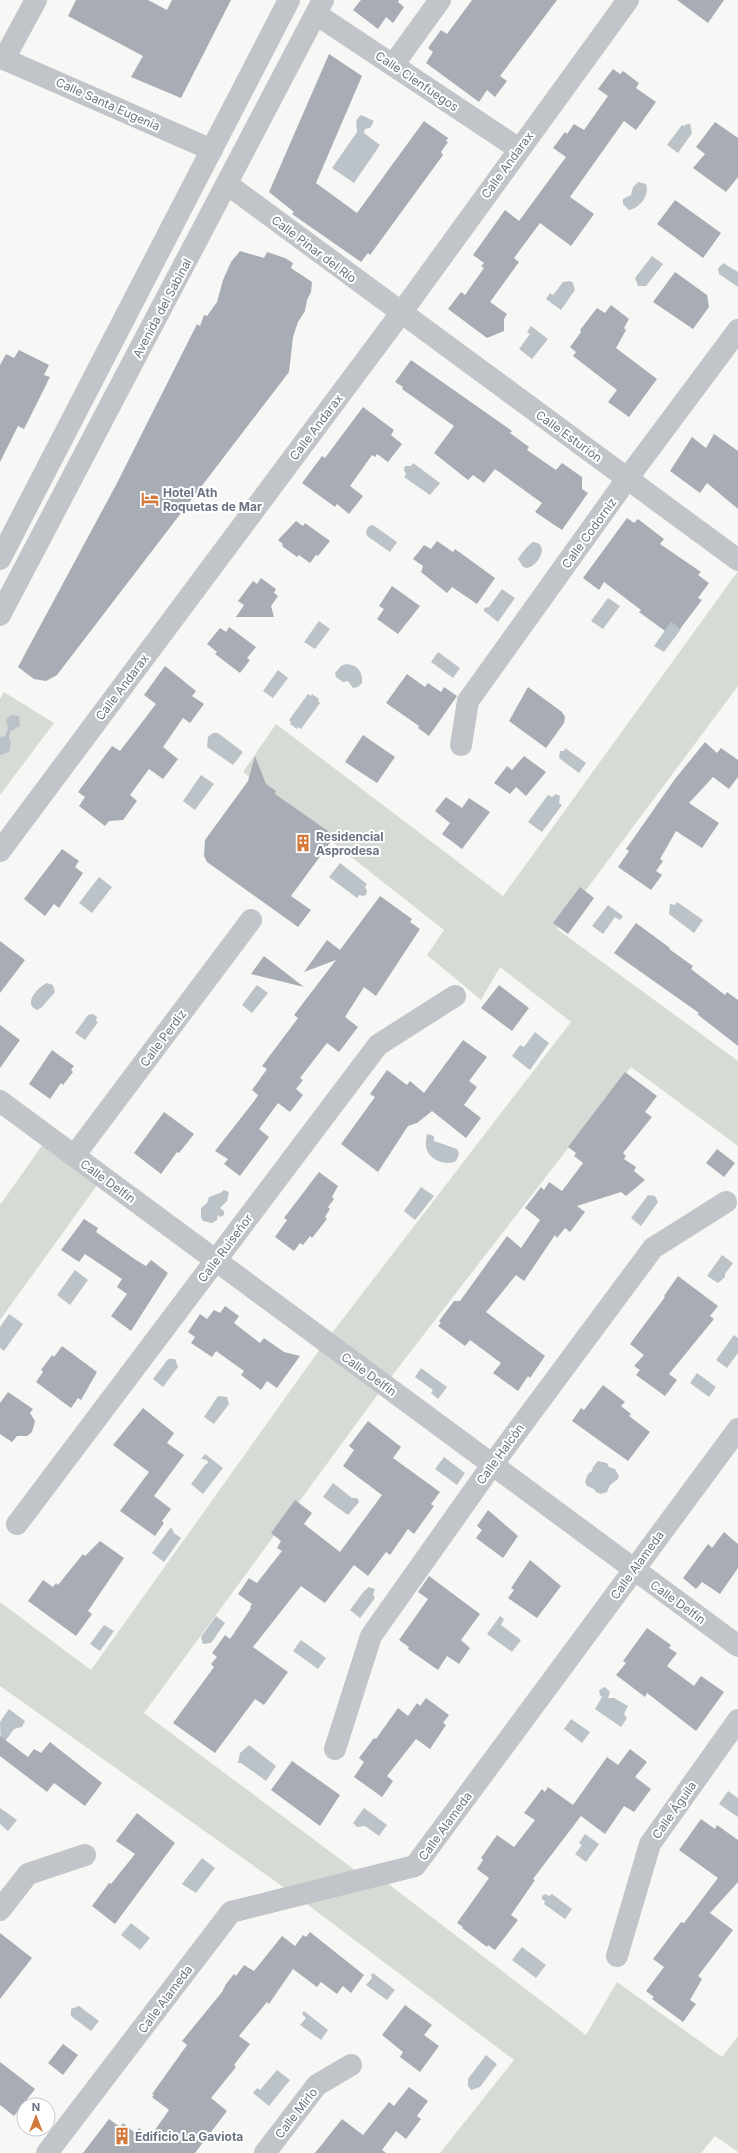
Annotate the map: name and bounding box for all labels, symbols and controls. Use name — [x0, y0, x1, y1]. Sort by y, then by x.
street label: Calle Cienfuegos — [373, 48, 461, 114]
street label: Calle Santa Eugenia — [53, 74, 163, 134]
street label: Calle Andarax — [478, 128, 537, 201]
street label: Calle Pinar del Río — [269, 212, 359, 286]
street label: Avenida del Sabinal — [129, 256, 195, 360]
street label: Calle Andarax — [286, 391, 346, 463]
street label: Calle Esturión — [533, 407, 605, 465]
place label: Hotel Ath Roquetas de Mar — [163, 485, 262, 514]
hotel icon: Hotel Ath Roquetas de Mar — [140, 489, 160, 509]
street label: Calle Codorniz — [558, 495, 620, 571]
street label: Calle Andarax — [92, 651, 152, 723]
place label: Residencial Asprodesa — [316, 829, 384, 858]
building icon: Residencial Asprodesa — [293, 833, 313, 853]
street label: Calle Perdiz — [137, 1007, 189, 1069]
street label: Calle Delfín — [77, 1156, 139, 1206]
street label: Calle Ruiseñor — [194, 1211, 256, 1285]
street label: Calle Delfín — [338, 1349, 400, 1399]
street label: Calle Halcón — [473, 1421, 527, 1487]
street label: Calle Alameda — [607, 1528, 667, 1602]
street label: Calle Delfín — [647, 1577, 709, 1627]
street label: Calle Águila — [649, 1778, 699, 1842]
street label: Calle Alameda — [415, 1789, 475, 1863]
street label: Calle Alameda — [135, 1962, 195, 2036]
street label: Calle Mirlo — [272, 2085, 320, 2141]
north arrow — [16, 2097, 56, 2137]
text: N — [32, 2100, 40, 2114]
building icon: Edificio La Gaviota — [112, 2126, 132, 2146]
place label: Edificio La Gaviota — [135, 2129, 243, 2144]

